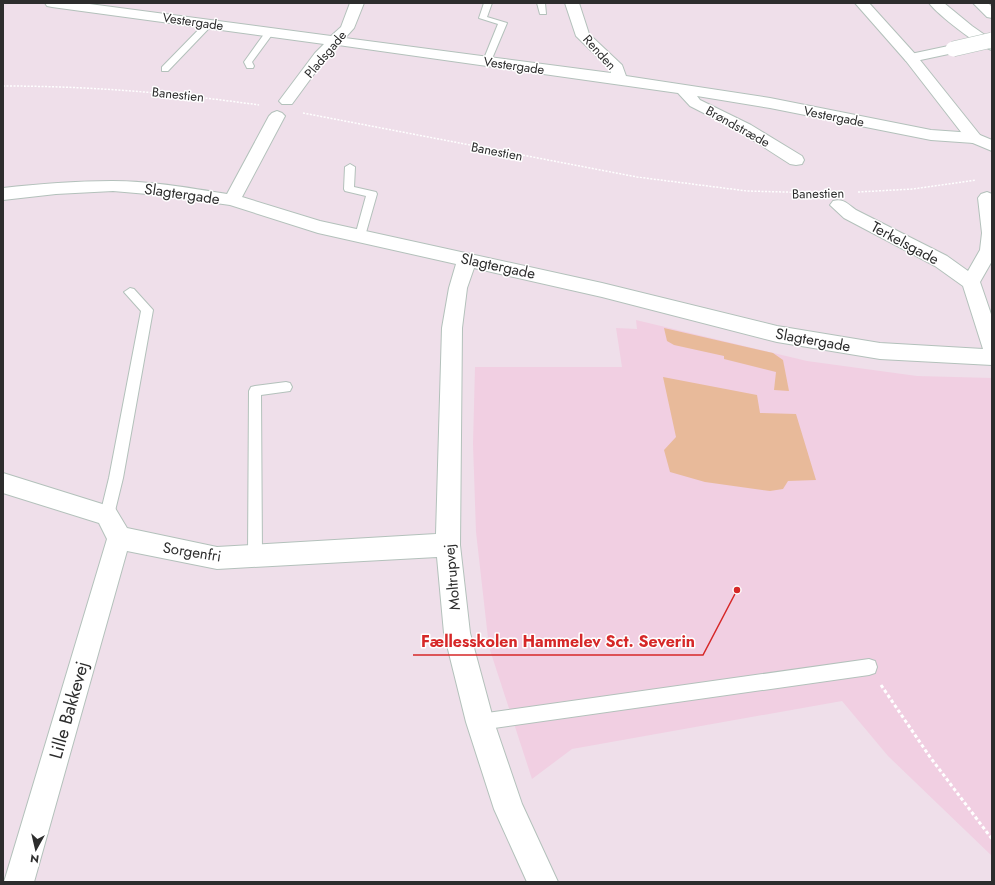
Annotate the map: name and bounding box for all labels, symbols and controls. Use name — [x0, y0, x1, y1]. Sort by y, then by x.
street label: Vestergade — [161, 8, 225, 35]
street label: Pladsgade — [300, 26, 351, 82]
street label: Renden — [579, 30, 621, 74]
street label: Vestergade — [482, 52, 546, 79]
street label: Banestien — [151, 82, 205, 107]
street label: Brøndstræde — [702, 101, 774, 152]
street label: Vestergade — [802, 101, 866, 132]
street label: Banestien — [469, 137, 524, 166]
street label: Slagtergade — [143, 178, 221, 210]
street label: Banestien — [792, 184, 844, 203]
street label: Terkelsgade — [867, 216, 943, 270]
street label: Slagtergade — [459, 247, 538, 285]
street label: Slagtergade — [774, 323, 852, 357]
street label: Sorgenfri — [161, 537, 223, 567]
street label: Moltrupvej — [438, 543, 466, 611]
callout: Fællesskolen Hammelev Sct. Severin — [413, 627, 703, 655]
text: Fællesskolen Hammelev Sct. Severin — [421, 630, 695, 653]
street label: Lille Bakkevej — [43, 658, 95, 762]
north arrow — [16, 829, 56, 869]
text: N — [29, 850, 40, 867]

